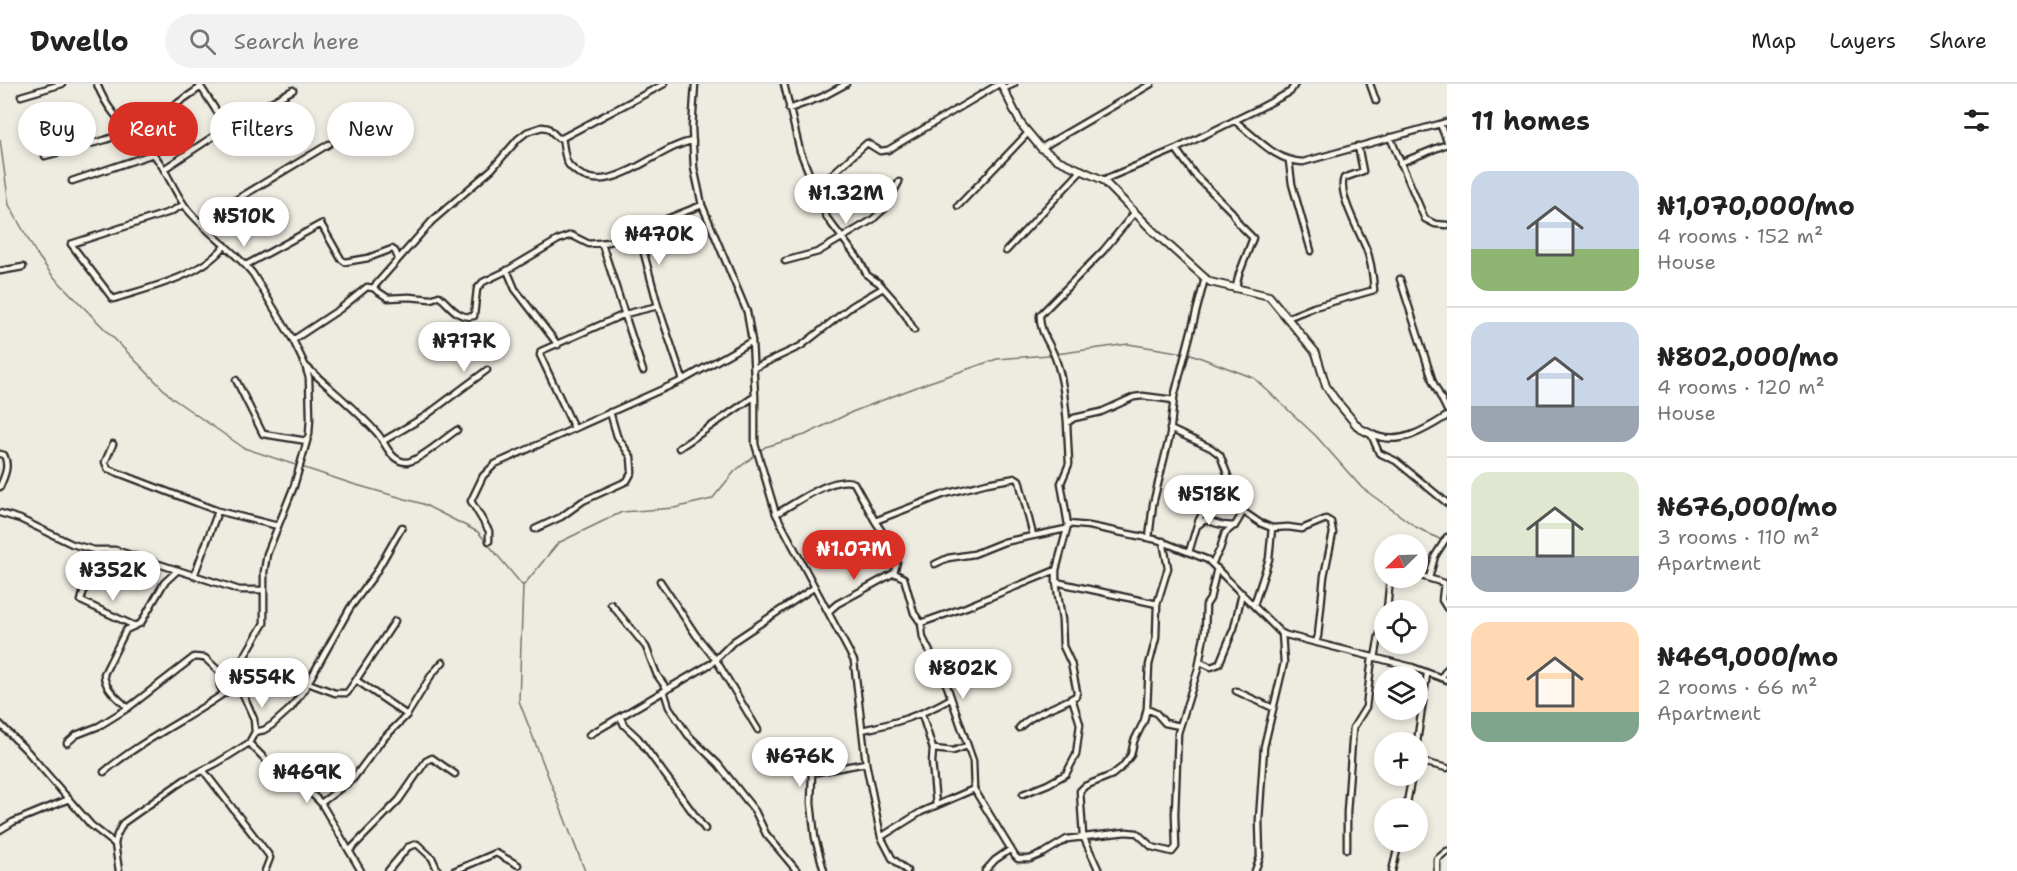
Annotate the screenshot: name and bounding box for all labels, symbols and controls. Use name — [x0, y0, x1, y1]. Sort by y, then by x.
search box — [165, 14, 585, 68]
text: Dwello — [30, 22, 129, 60]
icon: search — [186, 25, 219, 58]
text: Search here — [234, 27, 360, 56]
text: Map — [1751, 27, 1796, 55]
text: Layers — [1829, 27, 1896, 55]
text: Share — [1929, 27, 1987, 55]
chip: Buy — [18, 102, 96, 156]
chip: Rent — [108, 102, 198, 156]
chip: Filters — [210, 102, 315, 156]
chip: New — [327, 102, 414, 156]
text: 11 homes — [1471, 103, 1590, 138]
icon: filters — [1960, 104, 1993, 137]
pin: ₦1.32M — [797, 174, 895, 225]
text: ₦1.32M — [808, 180, 884, 206]
text: ₦1,070,000/mo — [1657, 188, 1855, 223]
icon: home — [1519, 195, 1591, 267]
pin: ₦510K — [202, 197, 286, 248]
text: ₦510K — [213, 203, 275, 229]
pin: ₦470K — [617, 215, 701, 266]
text: ₦470K — [625, 221, 693, 247]
text: 4 rooms · 152 m² — [1657, 223, 1823, 249]
text: House — [1657, 249, 1716, 275]
pin: ₦717K — [422, 322, 506, 373]
text: ₦717K — [432, 328, 496, 354]
text: ₦802,000/mo — [1657, 339, 1839, 374]
icon: home — [1519, 346, 1591, 418]
text: 4 rooms · 120 m² — [1657, 374, 1825, 400]
text: House — [1657, 400, 1716, 426]
pin: ₦518K — [1167, 475, 1251, 526]
text: ₦518K — [1178, 481, 1240, 507]
text: ₦676,000/mo — [1657, 489, 1838, 524]
icon: home — [1519, 496, 1591, 568]
text: 3 rooms · 110 m² — [1657, 524, 1820, 550]
pin: ₦1.07M — [805, 530, 903, 581]
north arrow — [1374, 534, 1428, 588]
map controls — [1374, 534, 1428, 852]
text: ₦1.07M — [816, 536, 892, 562]
text: Apartment — [1657, 550, 1761, 576]
pin: ₦352K — [71, 551, 155, 602]
text: ₦352K — [79, 557, 147, 583]
button: locate — [1374, 600, 1428, 654]
text: ₦469,000/mo — [1657, 639, 1838, 674]
icon: home — [1519, 646, 1591, 718]
pin: ₦802K — [921, 649, 1005, 700]
text: ₦802K — [929, 655, 997, 681]
pin: ₦554K — [220, 658, 304, 709]
text: ₦554K — [229, 664, 295, 690]
button: layers — [1374, 666, 1428, 720]
text: 2 rooms · 66 m² — [1657, 674, 1818, 700]
text: Apartment — [1657, 700, 1761, 726]
button: + — [1374, 732, 1428, 786]
pin: ₦676K — [758, 737, 842, 788]
text: ₦676K — [766, 743, 834, 769]
pin: ₦469K — [265, 753, 349, 804]
text: ₦469K — [273, 759, 341, 785]
button: − — [1374, 798, 1428, 852]

